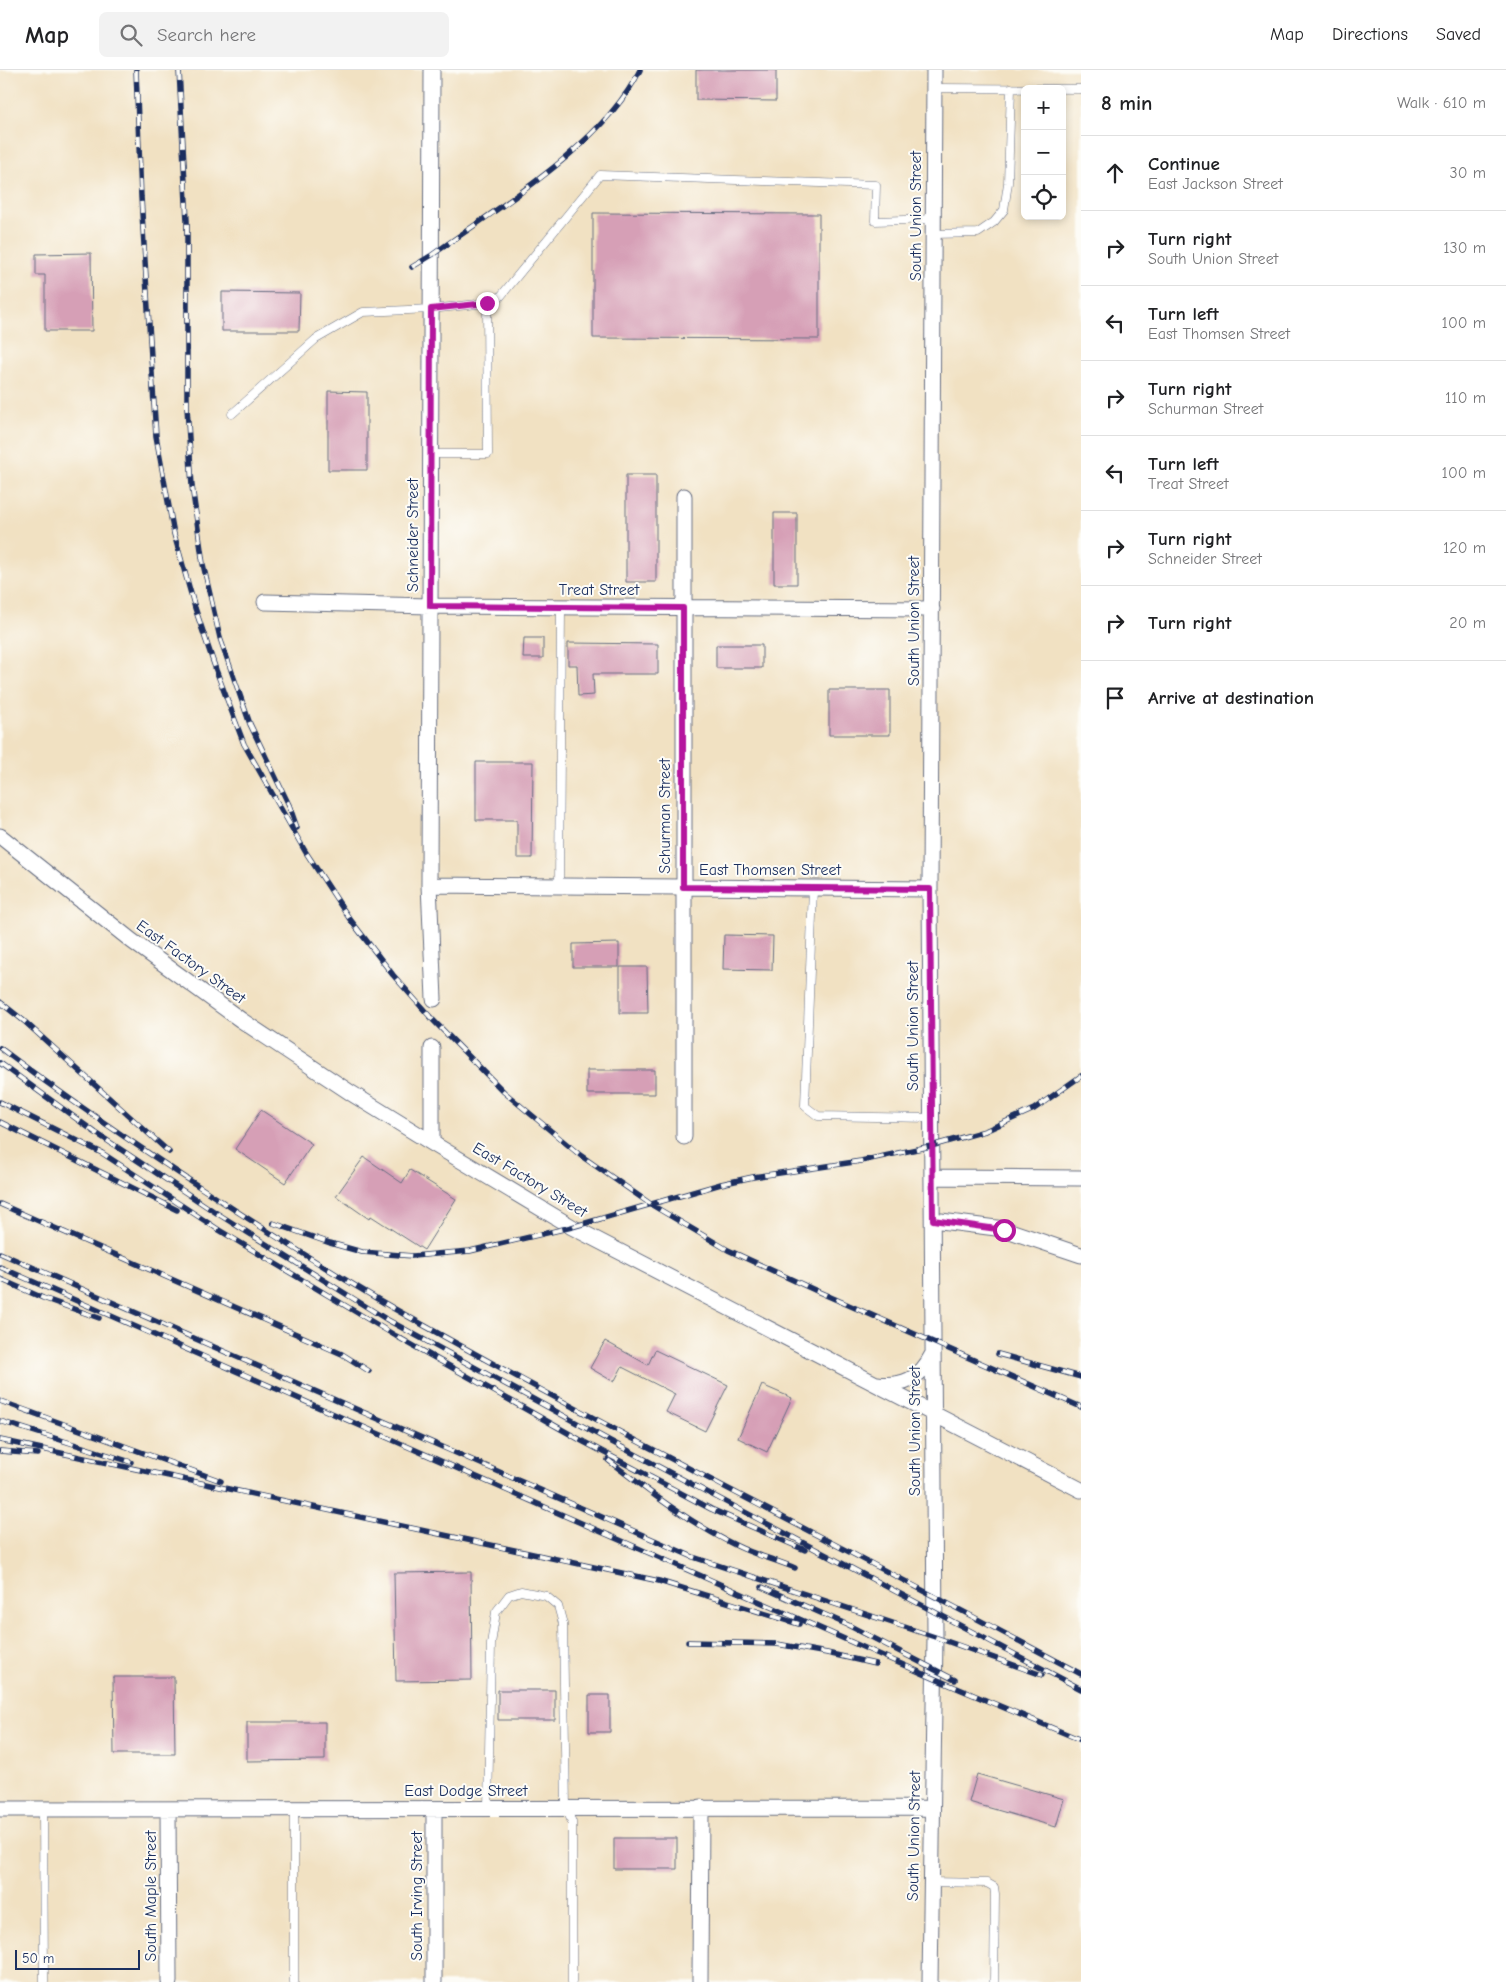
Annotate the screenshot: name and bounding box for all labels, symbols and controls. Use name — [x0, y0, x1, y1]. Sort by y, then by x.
search box — [99, 12, 449, 57]
text: Map — [25, 21, 69, 49]
icon: search — [117, 21, 145, 49]
text: Search here — [157, 24, 256, 46]
text: Map — [1270, 24, 1304, 45]
text: Directions — [1332, 24, 1408, 45]
text: Saved — [1436, 24, 1481, 45]
map controls — [1021, 85, 1066, 220]
button: + — [1021, 85, 1066, 130]
text: 8 min — [1101, 91, 1152, 115]
text: Walk · 610 m — [1397, 94, 1486, 112]
button: − — [1021, 130, 1066, 175]
street label: South Union Street — [907, 150, 925, 281]
text: Continue — [1148, 153, 1220, 175]
icon: ahead — [1101, 159, 1129, 187]
text: 30 m — [1450, 164, 1486, 182]
button: locate — [1021, 175, 1066, 220]
text: East Jackson Street — [1148, 175, 1283, 193]
text: Turn right — [1148, 228, 1232, 250]
icon: right — [1101, 234, 1129, 262]
text: 130 m — [1443, 239, 1486, 257]
text: South Union Street — [1148, 250, 1278, 268]
route end — [476, 292, 499, 315]
text: Turn left — [1148, 303, 1219, 325]
icon: left — [1101, 309, 1129, 337]
text: 100 m — [1442, 314, 1486, 332]
text: East Thomsen Street — [1148, 325, 1290, 343]
text: Turn right — [1148, 378, 1232, 400]
icon: right — [1101, 384, 1129, 412]
text: 110 m — [1445, 389, 1486, 407]
text: Schurman Street — [1148, 400, 1263, 418]
text: Turn left — [1148, 453, 1219, 475]
icon: left — [1101, 459, 1129, 487]
text: 100 m — [1442, 464, 1486, 482]
text: Treat Street — [1148, 475, 1229, 493]
street label: Schneider Street — [404, 478, 422, 592]
text: Turn right — [1148, 528, 1232, 550]
icon: right — [1101, 534, 1129, 562]
text: 120 m — [1443, 539, 1486, 557]
text: Schneider Street — [1148, 550, 1262, 568]
street label: South Union Street — [905, 555, 923, 686]
street label: Treat Street — [559, 581, 640, 599]
icon: right — [1101, 609, 1129, 637]
text: Turn right — [1148, 612, 1232, 634]
text: 20 m — [1449, 614, 1486, 632]
icon: arrive — [1101, 684, 1129, 712]
text: Arrive at destination — [1148, 687, 1314, 709]
street label: Schurman Street — [656, 758, 674, 874]
street label: East Thomsen Street — [699, 861, 841, 879]
street label: East Factory Street — [133, 916, 249, 1008]
street label: South Union Street — [904, 960, 922, 1091]
street label: East Factory Street — [470, 1139, 591, 1221]
route start — [993, 1219, 1016, 1242]
street label: South Union Street — [906, 1365, 924, 1496]
street label: South Union Street — [904, 1770, 924, 1901]
street label: East Dodge Street — [404, 1782, 528, 1800]
street label: South Maple Street — [142, 1830, 160, 1962]
street label: South Irving Street — [408, 1831, 426, 1961]
scale bar — [15, 1947, 140, 1970]
text: 50 m — [22, 1950, 54, 1967]

